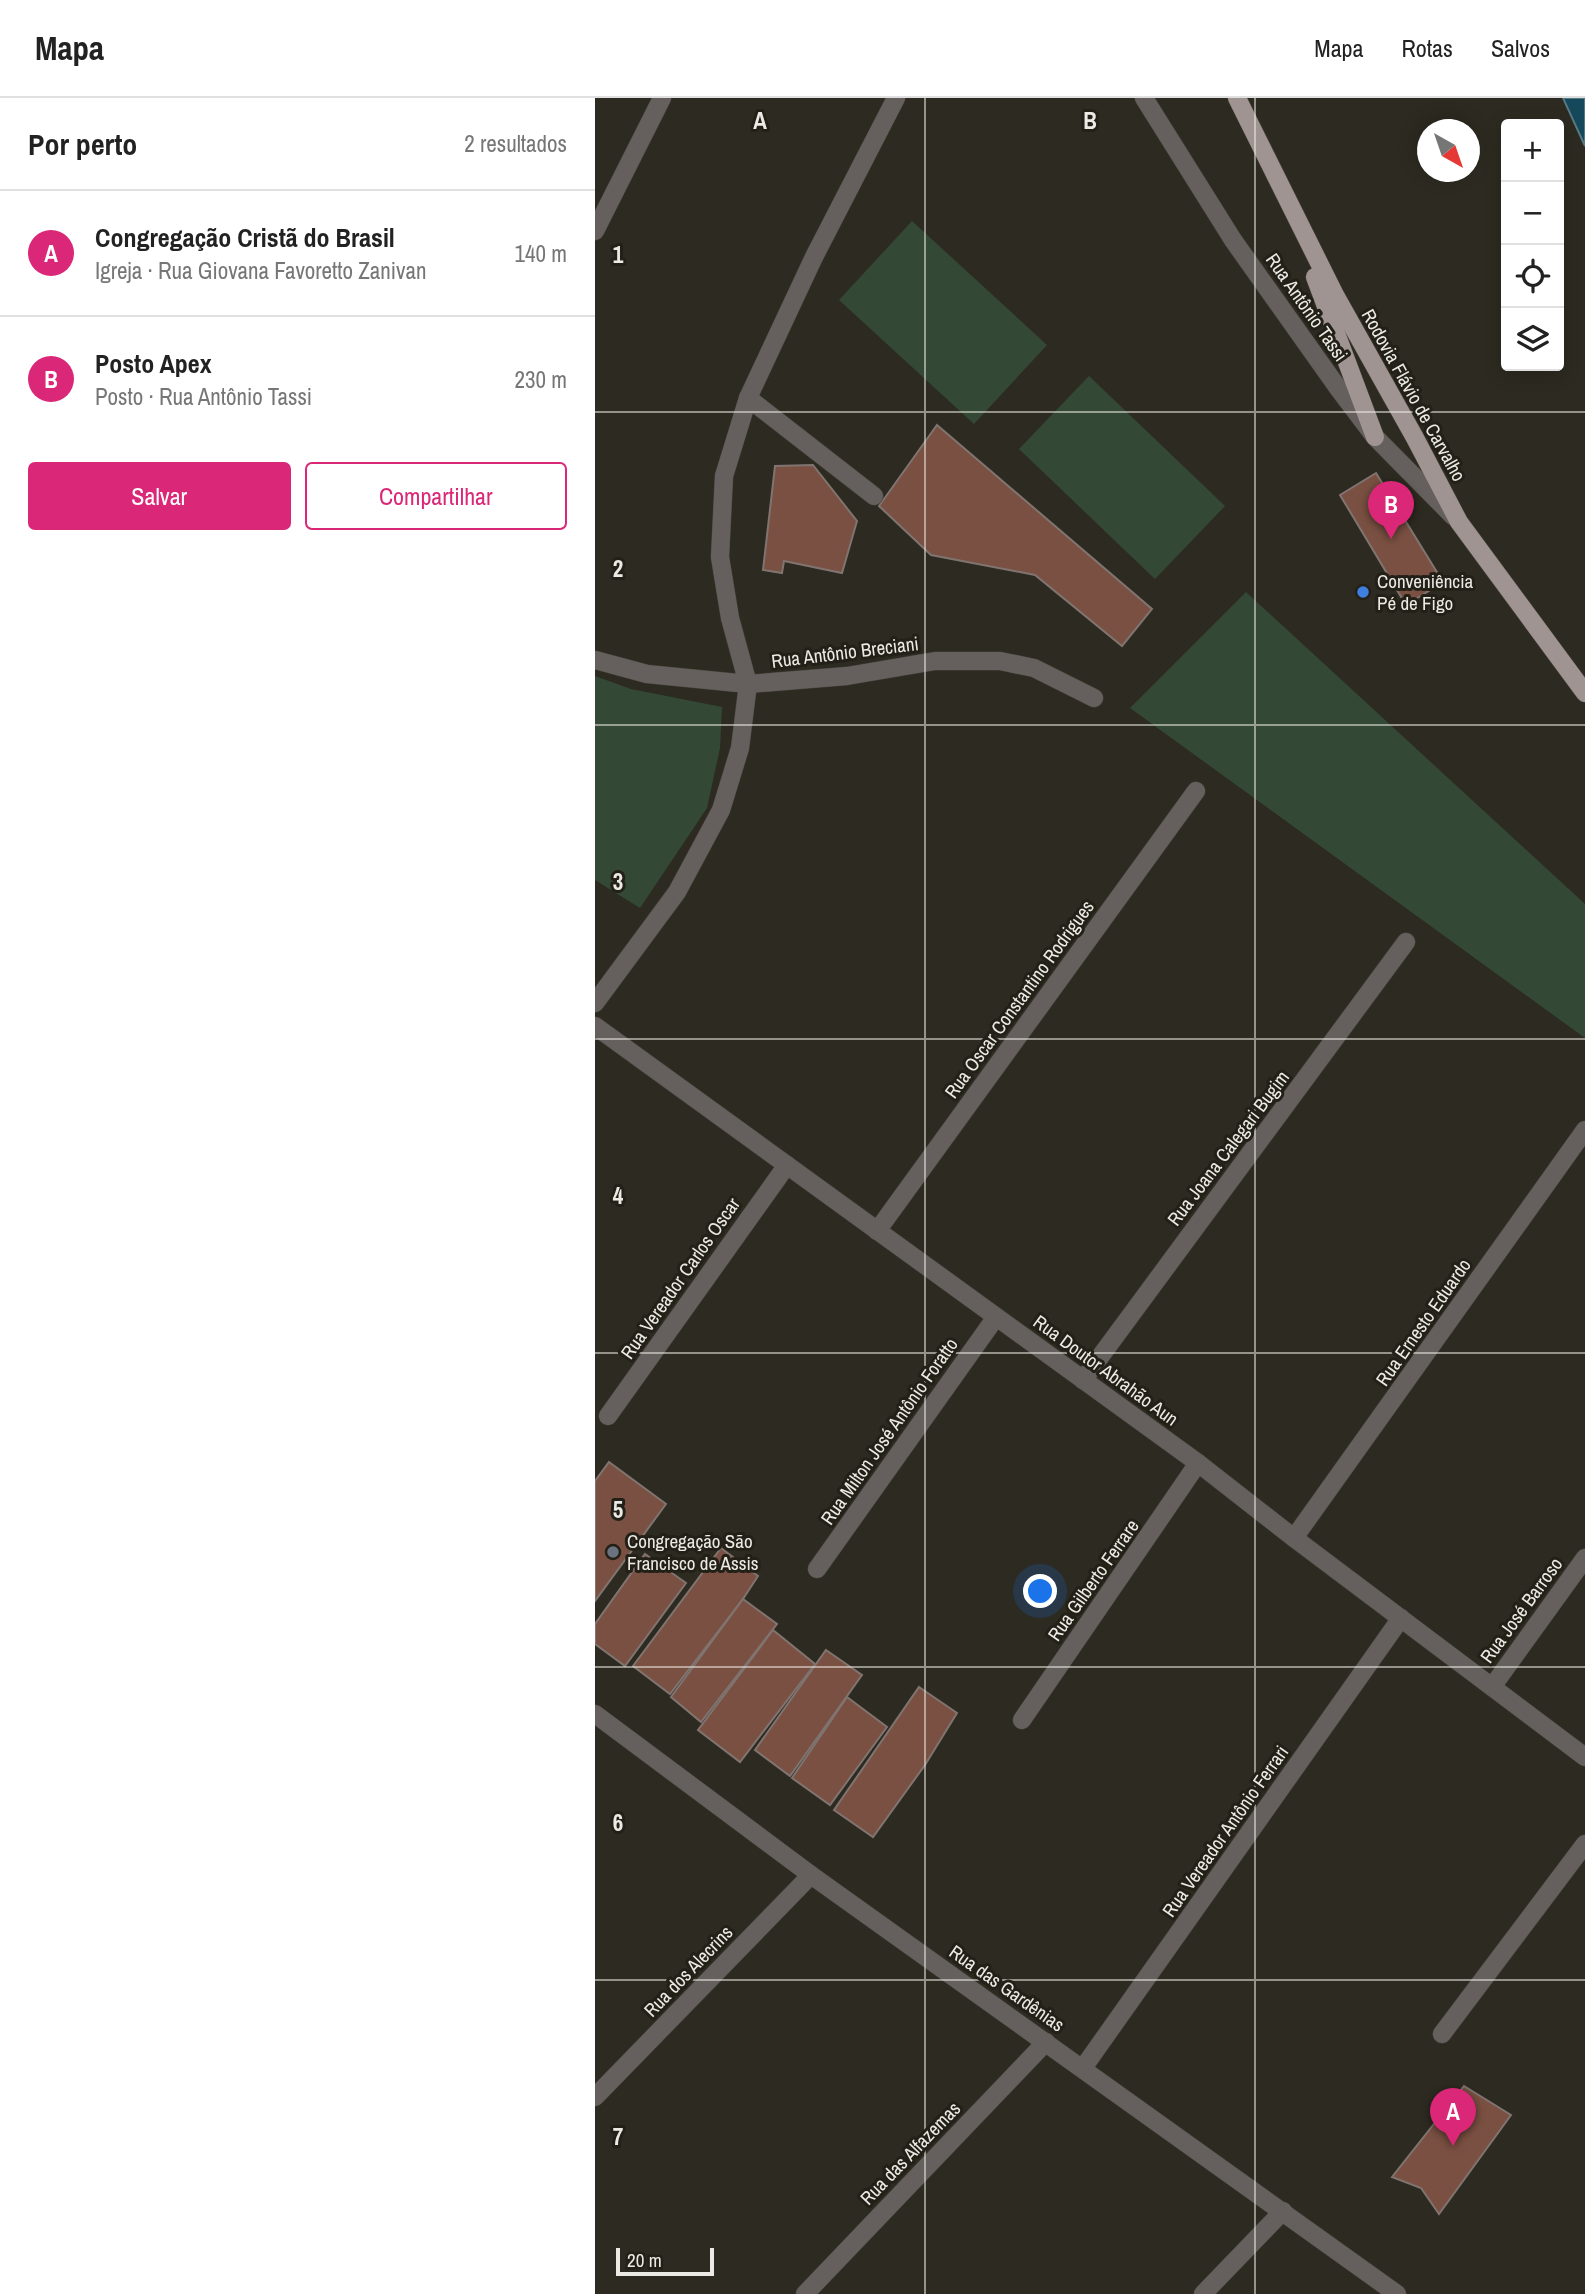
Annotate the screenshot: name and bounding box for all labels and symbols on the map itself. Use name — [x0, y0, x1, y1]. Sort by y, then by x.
text: A — [753, 105, 767, 136]
text: B — [1083, 105, 1097, 136]
north arrow — [1417, 119, 1480, 182]
text: 1 — [613, 239, 624, 270]
street label: Rua Antônio Tassi — [1260, 248, 1354, 366]
street label: Rodovia Flávio de Carvalho — [1356, 304, 1472, 486]
pin: B — [1368, 481, 1414, 539]
text: 2 — [613, 553, 623, 584]
place label: Conveniência Pé de Figo — [1377, 568, 1473, 616]
marker: Conveniência Pé de Figo — [1355, 584, 1371, 600]
street label: Rua Antônio Breciani — [770, 630, 920, 674]
text: 3 — [613, 866, 623, 897]
street label: Rua Oscar Constantino Rodrigues — [938, 895, 1100, 1103]
street label: Rua Joana Calegari Bugim — [1161, 1065, 1295, 1231]
text: 4 — [613, 1180, 624, 1211]
street label: Rua Vereador Carlos Oscar — [614, 1192, 746, 1364]
street label: Rua Ernesto Eduardo — [1369, 1253, 1477, 1391]
street label: Rua Doutor Abrahão Aun — [1028, 1309, 1184, 1431]
street label: Rua Milton José Antônio Foratto — [814, 1332, 964, 1530]
text: 5 — [613, 1494, 623, 1525]
street label: Rua Gilberto Ferrare — [1041, 1514, 1145, 1646]
place label: Congregação São Francisco de Assis — [627, 1528, 759, 1576]
marker: Congregação São Francisco de Assis — [605, 1544, 621, 1560]
street label: Rua José Barroso — [1474, 1552, 1568, 1668]
your location — [1023, 1574, 1057, 1608]
street label: Rua Vereador Antônio Ferrari — [1156, 1740, 1294, 1922]
text: 6 — [613, 1807, 623, 1838]
street label: Rua dos Alecrins — [638, 1919, 738, 2022]
street label: Rua das Gardênias — [944, 1939, 1070, 2038]
pin: A — [1430, 2088, 1476, 2146]
street label: Rua das Alfazemas — [854, 2096, 966, 2210]
text: 7 — [613, 2121, 623, 2152]
scale bar — [616, 2245, 714, 2277]

